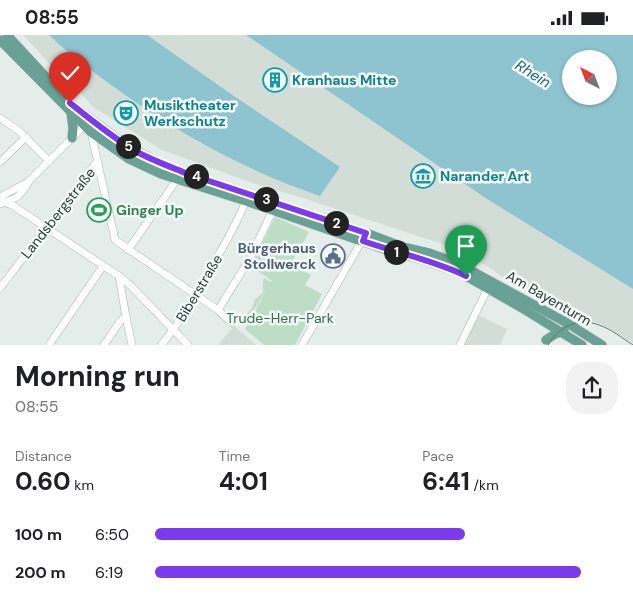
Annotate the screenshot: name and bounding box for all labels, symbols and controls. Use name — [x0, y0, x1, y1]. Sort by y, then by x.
text: 08:55 — [25, 5, 79, 30]
north arrow — [562, 50, 618, 105]
map controls — [562, 50, 617, 105]
pin — [49, 52, 91, 103]
water label: Rhein — [511, 55, 555, 93]
icon: check — [56, 59, 84, 87]
building icon: Kranhaus Mitte — [262, 67, 288, 93]
place label: Kranhaus Mitte — [292, 71, 397, 89]
place label: Musiktheater Werkschutz — [144, 96, 236, 130]
theatre icon: Musiktheater Werkschutz — [113, 100, 139, 126]
pin: 5 — [116, 133, 140, 159]
text: 5 — [124, 137, 133, 155]
pin: 4 — [184, 163, 208, 189]
museum icon: Narander Art — [410, 163, 436, 189]
street label: Landsbergstraße — [17, 164, 99, 262]
text: 4 — [192, 167, 201, 185]
place label: Narander Art — [440, 167, 529, 185]
pin: 3 — [254, 187, 278, 211]
text: 3 — [262, 190, 271, 208]
sports icon: Ginger Up — [86, 197, 112, 223]
place label: Ginger Up — [116, 201, 184, 219]
pin: 2 — [324, 211, 348, 235]
text: 2 — [332, 214, 341, 232]
pin — [445, 225, 487, 276]
icon: arrive — [452, 232, 480, 260]
place label: Bürgerhaus Stollwerck — [238, 239, 316, 273]
pin: 1 — [384, 239, 408, 265]
public building icon: Bürgerhaus Stollwerck — [320, 243, 346, 269]
text: 1 — [394, 243, 399, 261]
street label: Biberstraße — [172, 251, 226, 325]
street label: Am Bayenturm — [503, 266, 595, 330]
park label: Trude-Herr-Park — [226, 309, 334, 327]
text: Morning run — [15, 358, 180, 395]
button: share — [566, 362, 618, 414]
text: 08:55 — [15, 396, 58, 417]
text: Distance — [15, 447, 72, 465]
text: Time — [219, 447, 250, 465]
text: Pace — [422, 447, 454, 465]
text: 0.60 — [15, 465, 71, 498]
text: 4:01 — [219, 465, 268, 498]
text: 6:41 — [422, 465, 470, 498]
text: km — [71, 476, 94, 494]
text: /km — [470, 476, 499, 494]
text: 100 m — [15, 524, 62, 545]
text: 6:50 — [95, 524, 129, 545]
text: 200 m — [15, 562, 66, 583]
text: 6:19 — [95, 562, 123, 583]

